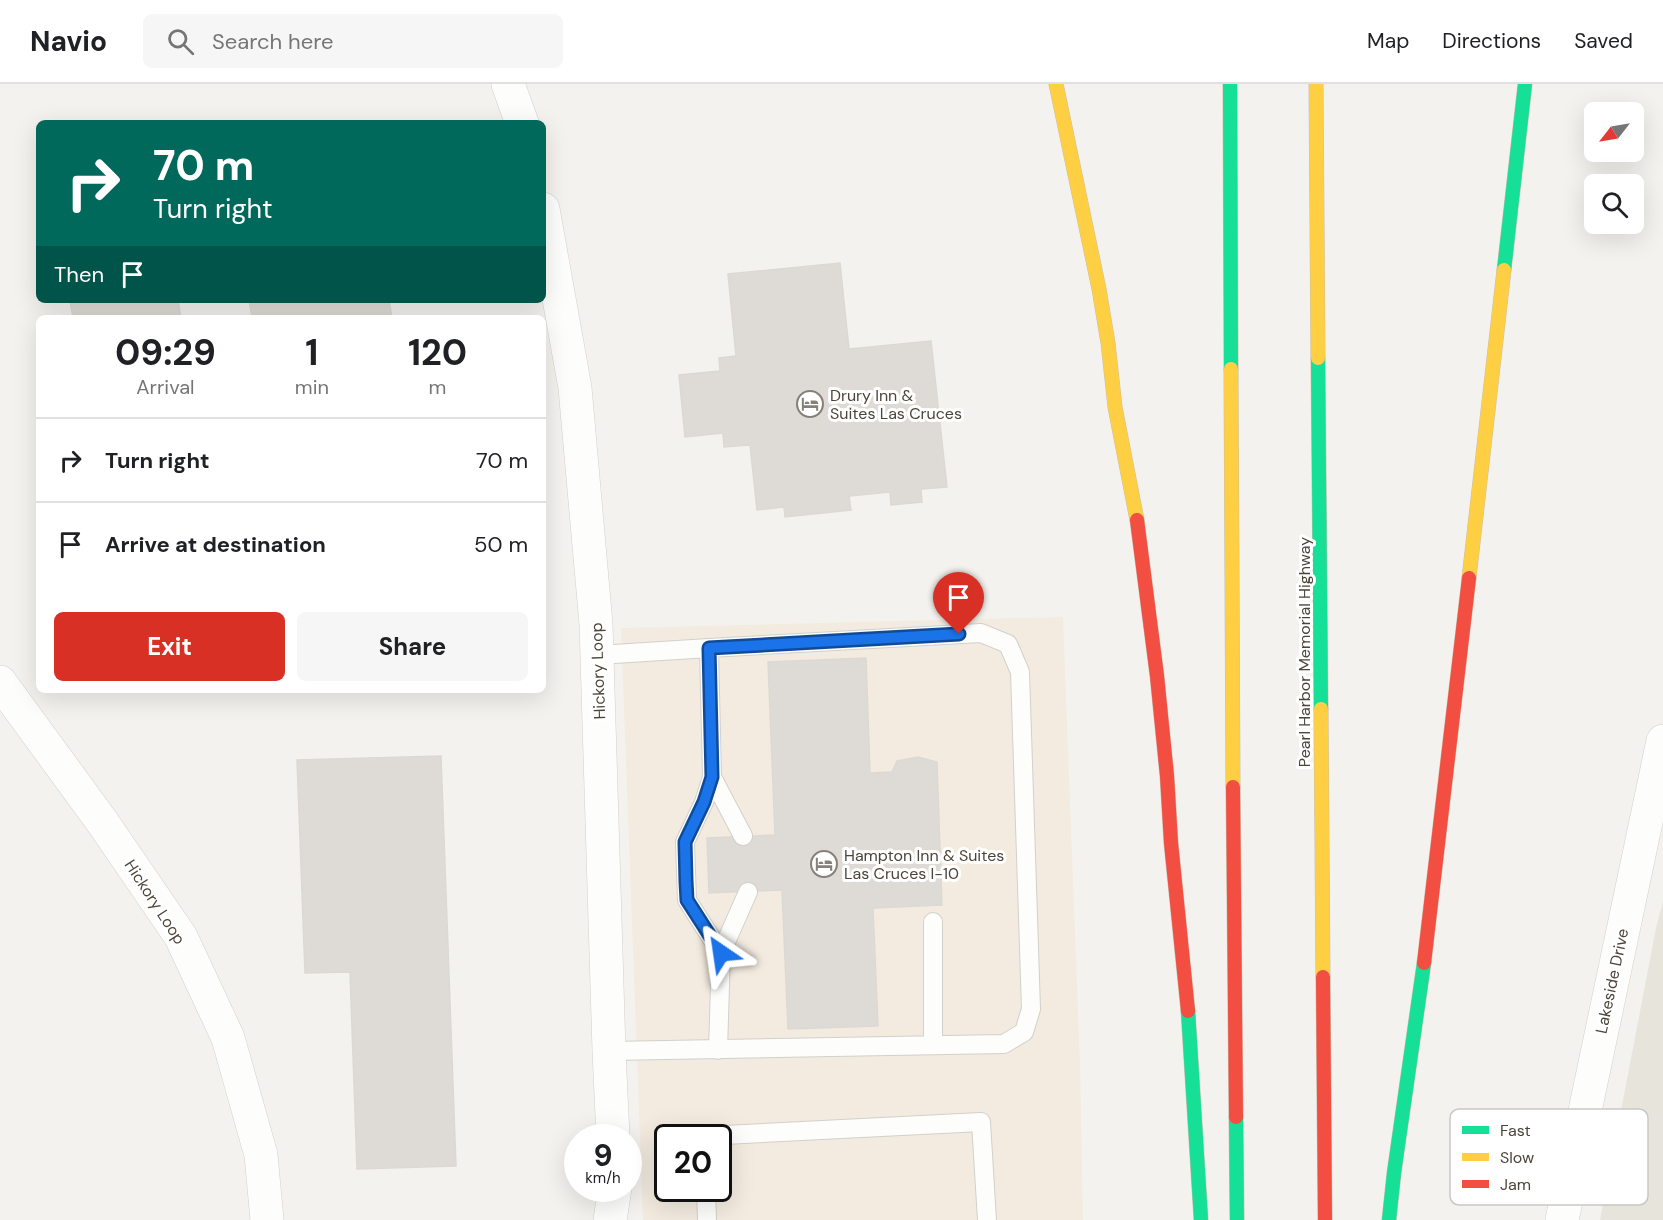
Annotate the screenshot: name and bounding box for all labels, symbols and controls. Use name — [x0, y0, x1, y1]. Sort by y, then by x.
search box — [143, 14, 563, 68]
text: Navio — [30, 23, 107, 60]
icon: search — [164, 25, 197, 58]
text: Search here — [212, 27, 333, 56]
text: Map — [1367, 27, 1409, 55]
text: Directions — [1442, 27, 1541, 55]
text: Saved — [1574, 27, 1633, 55]
north arrow — [1584, 102, 1644, 162]
map controls — [1584, 102, 1644, 234]
text: 70 m — [153, 138, 254, 193]
icon: right — [54, 144, 132, 222]
button: search — [1584, 174, 1644, 234]
text: Turn right — [153, 191, 273, 226]
icon: arrive — [116, 258, 149, 291]
text: Then — [54, 260, 104, 289]
text: 09:29 — [115, 329, 216, 376]
text: 1 — [305, 329, 318, 376]
text: 120 — [408, 329, 467, 376]
text: Arrival — [136, 374, 195, 400]
text: min — [295, 374, 329, 400]
text: m — [429, 374, 446, 400]
place label: Drury Inn & Suites Las Cruces — [830, 385, 962, 424]
hotel icon: Drury Inn & Suites Las Cruces — [795, 389, 825, 419]
icon: right — [54, 444, 87, 477]
text: Turn right — [105, 446, 210, 475]
text: 70 m — [476, 446, 528, 475]
icon: arrive — [54, 528, 87, 561]
text: Arrive at destination — [105, 530, 326, 559]
text: 50 m — [474, 530, 528, 559]
street label: Pearl Harbor Memorial Highway — [1294, 537, 1315, 767]
pin — [933, 572, 984, 634]
icon: arrive — [942, 581, 975, 614]
button: Exit — [54, 612, 285, 681]
button: Share — [297, 612, 528, 681]
street label: Hickory Loop — [586, 622, 610, 720]
place label: Hampton Inn & Suites Las Cruces I-10 — [844, 845, 1004, 884]
hotel icon: Hampton Inn & Suites Las Cruces I-10 — [809, 849, 839, 879]
street label: Hickory Loop — [120, 856, 190, 948]
position arrow — [689, 921, 753, 985]
street label: Lakeside Drive — [1591, 927, 1633, 1035]
legend — [1450, 1109, 1648, 1205]
text: Fast — [1500, 1120, 1531, 1141]
speed limit sign: 20 — [654, 1124, 732, 1202]
text: 9 — [593, 1136, 613, 1175]
text: Slow — [1500, 1147, 1534, 1168]
text: km/h — [585, 1168, 621, 1188]
text: Jam — [1500, 1174, 1531, 1195]

